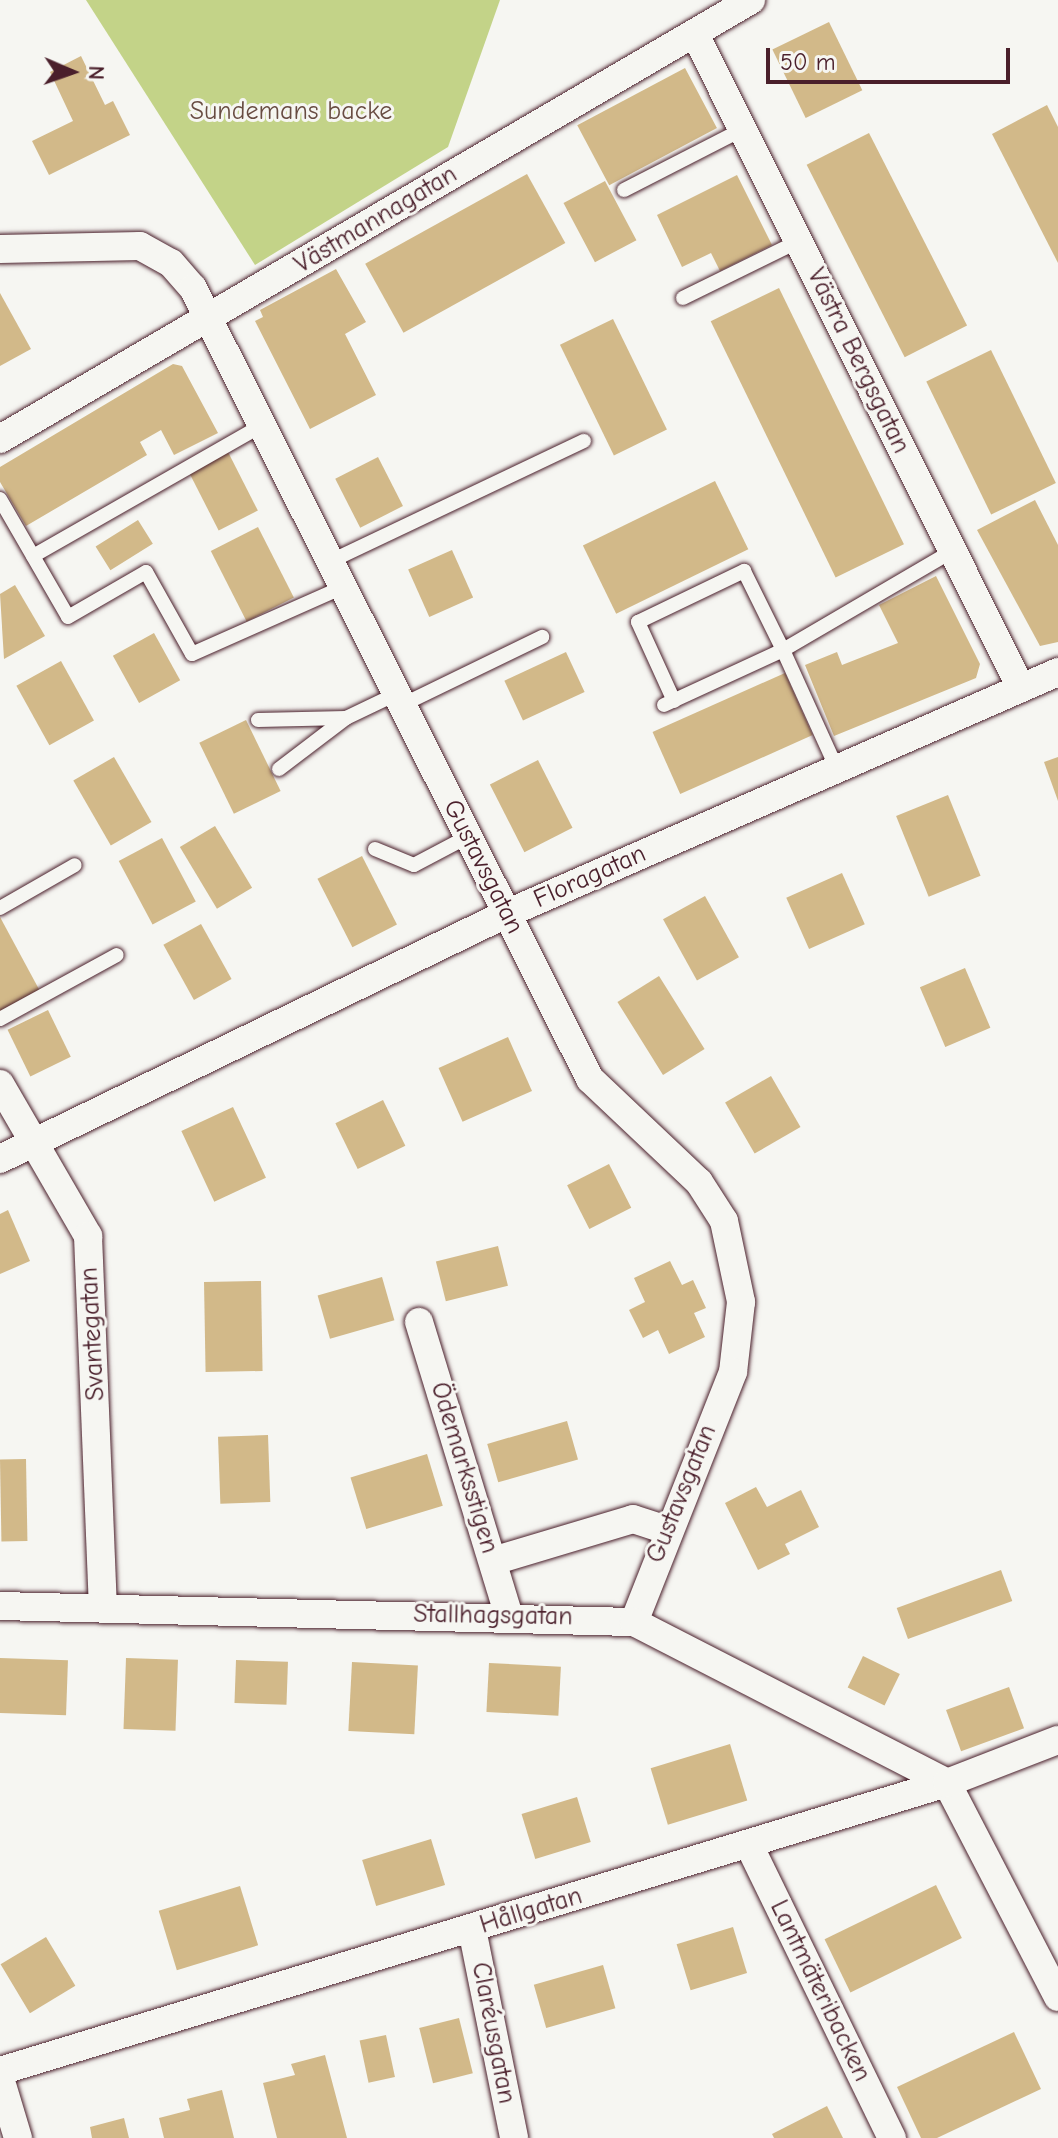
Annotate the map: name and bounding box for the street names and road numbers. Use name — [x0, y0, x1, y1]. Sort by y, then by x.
street label: Västmannagatan — [289, 159, 463, 281]
street label: Västra Bergsgatan — [800, 263, 916, 459]
street label: Gustavsgatan — [436, 795, 530, 939]
street label: Floragatan — [529, 838, 651, 916]
street label: Svantegatan — [74, 1266, 112, 1402]
street label: Ödemarksstigen — [423, 1379, 505, 1557]
street label: Gustavsgatan — [640, 1420, 724, 1568]
street label: Stallhagsgatan — [413, 1599, 573, 1633]
street label: Hållgatan — [476, 1881, 586, 1941]
street label: Lantmäteribacken — [763, 1895, 877, 2087]
street label: Claréusgatan — [464, 1960, 522, 2106]

